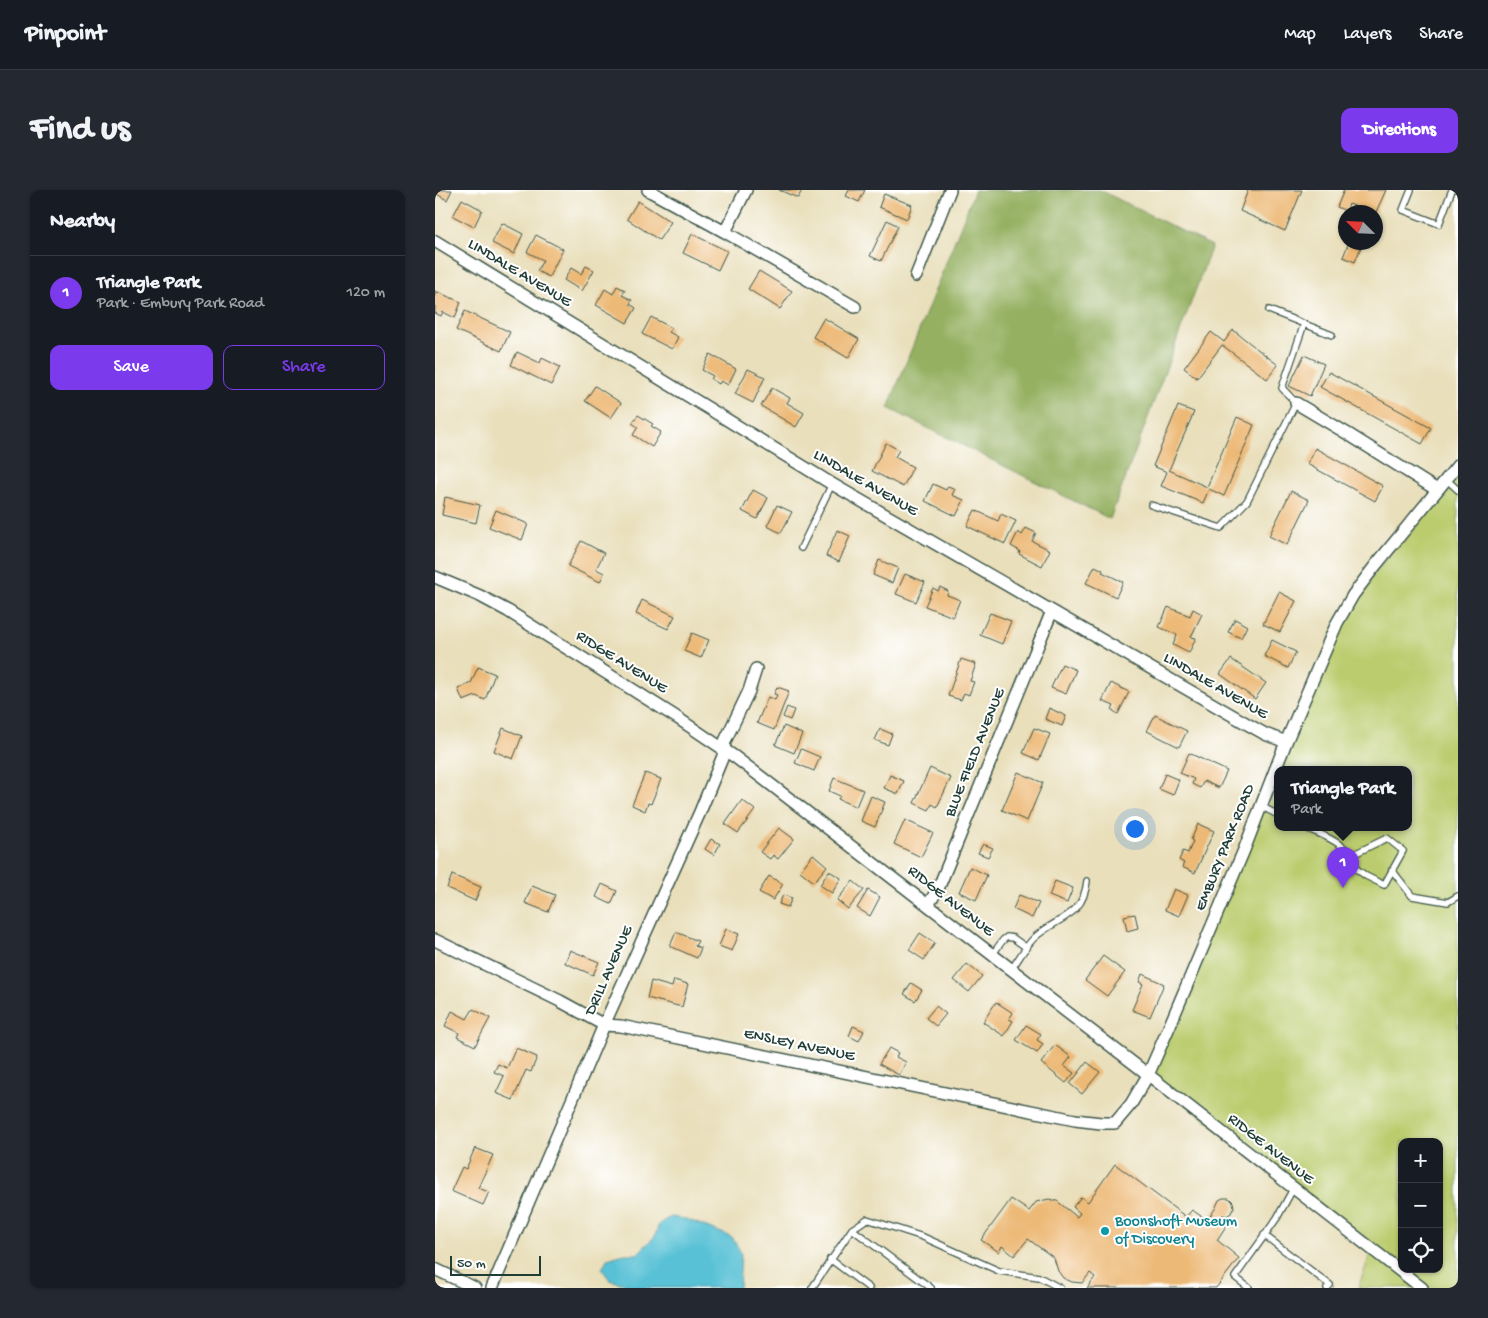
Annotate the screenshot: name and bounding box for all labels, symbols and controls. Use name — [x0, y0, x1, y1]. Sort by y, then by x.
text: Pinpoint — [25, 20, 106, 49]
text: Map — [1284, 24, 1316, 45]
text: Layers — [1344, 24, 1391, 45]
text: Share — [1419, 24, 1463, 45]
button: Directions — [1341, 108, 1458, 153]
text: Find us — [30, 110, 130, 151]
north arrow — [1338, 205, 1383, 250]
text: Nearby — [50, 210, 115, 235]
street label: LINDALE AVENUE — [464, 236, 575, 313]
text: Triangle Park — [97, 272, 200, 295]
text: 1 — [63, 284, 69, 303]
text: 120 m — [346, 284, 385, 303]
text: Park · Embury Park Road — [97, 295, 264, 314]
button: Save — [50, 345, 213, 390]
button: Share — [223, 345, 385, 390]
street label: LINDALE AVENUE — [809, 446, 922, 522]
street label: RIDGE AVENUE — [572, 627, 671, 699]
street label: LINDALE AVENUE — [1159, 649, 1272, 725]
street label: BLUE FIELD AVENUE — [941, 685, 1011, 821]
popup — [1274, 766, 1412, 831]
text: Triangle Park — [1291, 778, 1395, 801]
street label: EMBURY PARK ROAD — [1192, 781, 1260, 914]
text: Park — [1291, 801, 1322, 820]
your location — [1122, 816, 1148, 842]
pin: 1 — [1327, 847, 1359, 888]
street label: RIDGE AVENUE — [903, 862, 998, 942]
street label: DRILL AVENUE — [581, 922, 639, 1020]
street label: ENSLEY AVENUE — [742, 1025, 857, 1067]
street label: RIDGE AVENUE — [1223, 1110, 1318, 1190]
map controls — [1398, 1138, 1443, 1273]
button: + — [1398, 1138, 1443, 1183]
button: − — [1398, 1183, 1443, 1228]
place label: Boonshoft Museum of Discovery — [1114, 1213, 1238, 1250]
marker: Boonshoft Museum of Discovery — [1099, 1225, 1111, 1237]
button: locate — [1398, 1228, 1443, 1273]
scale bar — [450, 1253, 541, 1276]
text: 50 m — [457, 1256, 486, 1273]

